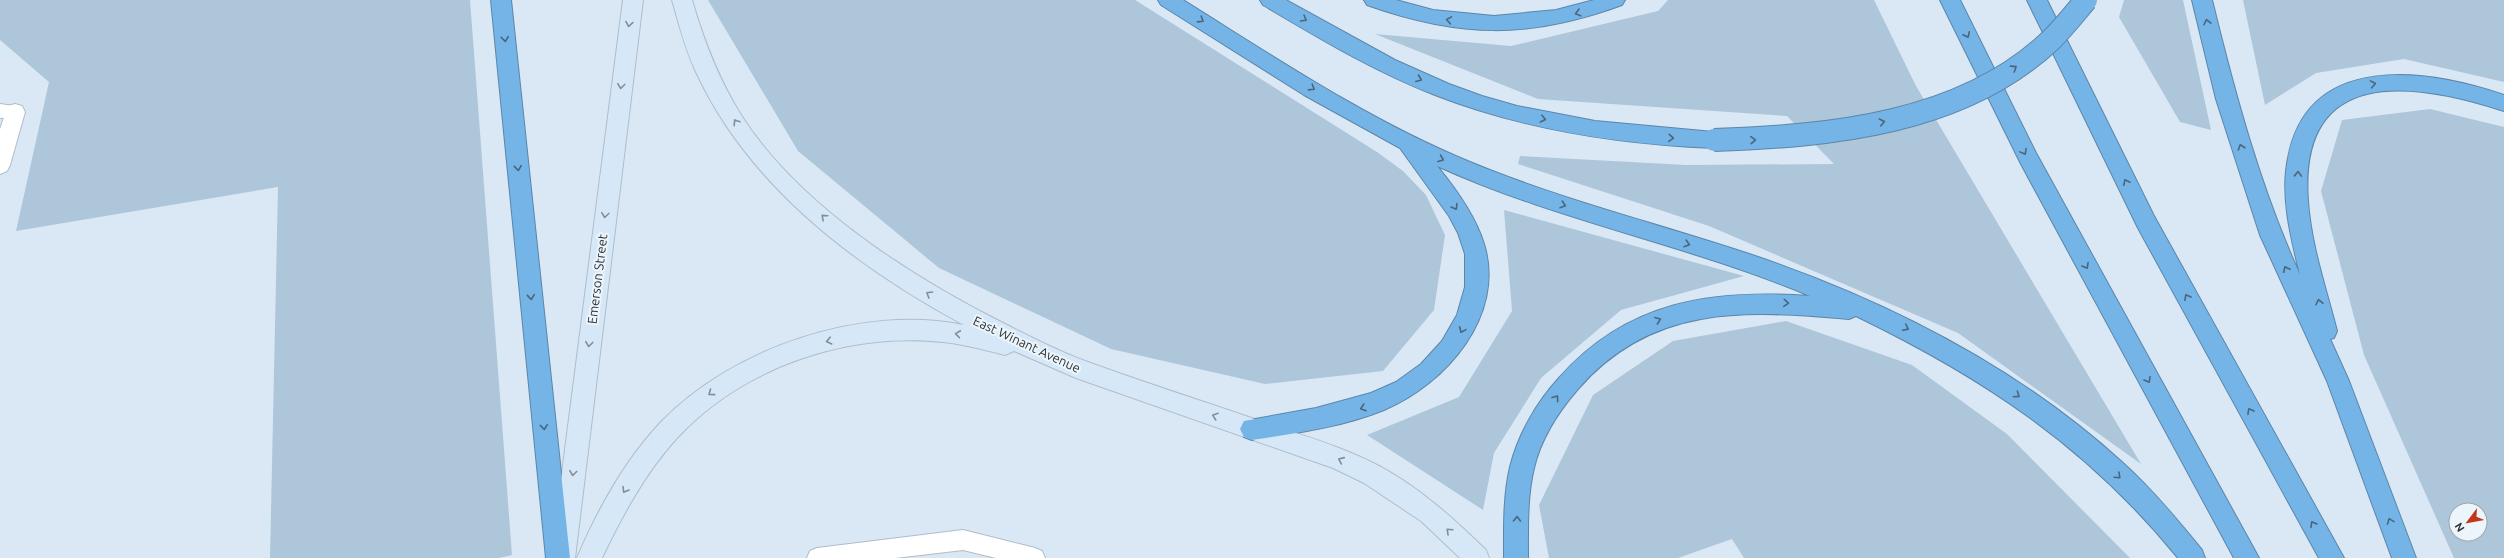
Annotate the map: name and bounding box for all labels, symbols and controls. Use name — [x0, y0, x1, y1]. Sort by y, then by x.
one-way arrow — [1575, 8, 1582, 17]
one-way arrow — [1300, 15, 1307, 22]
one-way arrow — [1197, 16, 1204, 23]
one-way arrow — [1446, 16, 1452, 25]
one-way arrow — [2203, 19, 2211, 25]
one-way arrow — [625, 21, 634, 27]
one-way arrow — [1962, 32, 1970, 39]
one-way arrow — [501, 36, 510, 42]
one-way arrow — [2010, 66, 2017, 73]
one-way arrow — [1415, 75, 1422, 83]
one-way arrow — [2370, 80, 2376, 88]
one-way arrow — [616, 83, 625, 89]
one-way arrow — [1308, 84, 1315, 91]
one-way arrow — [1539, 115, 1546, 123]
one-way arrow — [733, 119, 741, 126]
one-way arrow — [1879, 119, 1885, 127]
one-way arrow — [1668, 134, 1674, 143]
one-way arrow — [1750, 135, 1756, 144]
one-way arrow — [2238, 144, 2246, 151]
one-way arrow — [2020, 148, 2027, 155]
one-way arrow — [1437, 154, 1445, 162]
one-way arrow — [514, 165, 523, 171]
one-way arrow — [2293, 171, 2302, 177]
one-way arrow — [2123, 179, 2131, 186]
one-way arrow — [1559, 200, 1566, 209]
one-way arrow — [1450, 203, 1458, 210]
one-way arrow — [601, 212, 610, 218]
one-way arrow — [821, 215, 829, 222]
street label: Emerson Street — [585, 233, 609, 325]
one-way arrow — [1683, 239, 1690, 248]
one-way arrow — [2081, 262, 2089, 269]
one-way arrow — [2283, 265, 2291, 272]
one-way arrow — [926, 291, 933, 299]
one-way arrow — [527, 294, 536, 300]
one-way arrow — [2184, 294, 2191, 301]
one-way arrow — [1783, 299, 1789, 308]
one-way arrow — [2315, 299, 2323, 305]
street label: East Winant Avenue — [971, 313, 1083, 375]
one-way arrow — [1655, 317, 1662, 325]
one-way arrow — [1901, 323, 1909, 331]
one-way arrow — [1459, 325, 1467, 333]
one-way arrow — [955, 330, 961, 339]
one-way arrow — [826, 336, 833, 345]
one-way arrow — [585, 341, 594, 347]
one-way arrow — [2144, 376, 2151, 384]
one-way arrow — [709, 388, 716, 395]
one-way arrow — [2012, 390, 2019, 397]
one-way arrow — [1552, 395, 1559, 402]
one-way arrow — [1360, 403, 1367, 412]
one-way arrow — [2247, 407, 2254, 415]
one-way arrow — [1212, 412, 1219, 421]
one-way arrow — [540, 424, 549, 430]
one-way arrow — [1338, 457, 1345, 465]
one-way arrow — [569, 470, 578, 476]
one-way arrow — [2113, 471, 2121, 479]
one-way arrow — [623, 486, 630, 493]
north arrow — [2448, 502, 2488, 542]
one-way arrow — [1513, 516, 1521, 522]
one-way arrow — [2387, 518, 2395, 525]
one-way arrow — [2310, 521, 2318, 528]
text: N — [2452, 521, 2467, 534]
one-way arrow — [1447, 528, 1454, 535]

